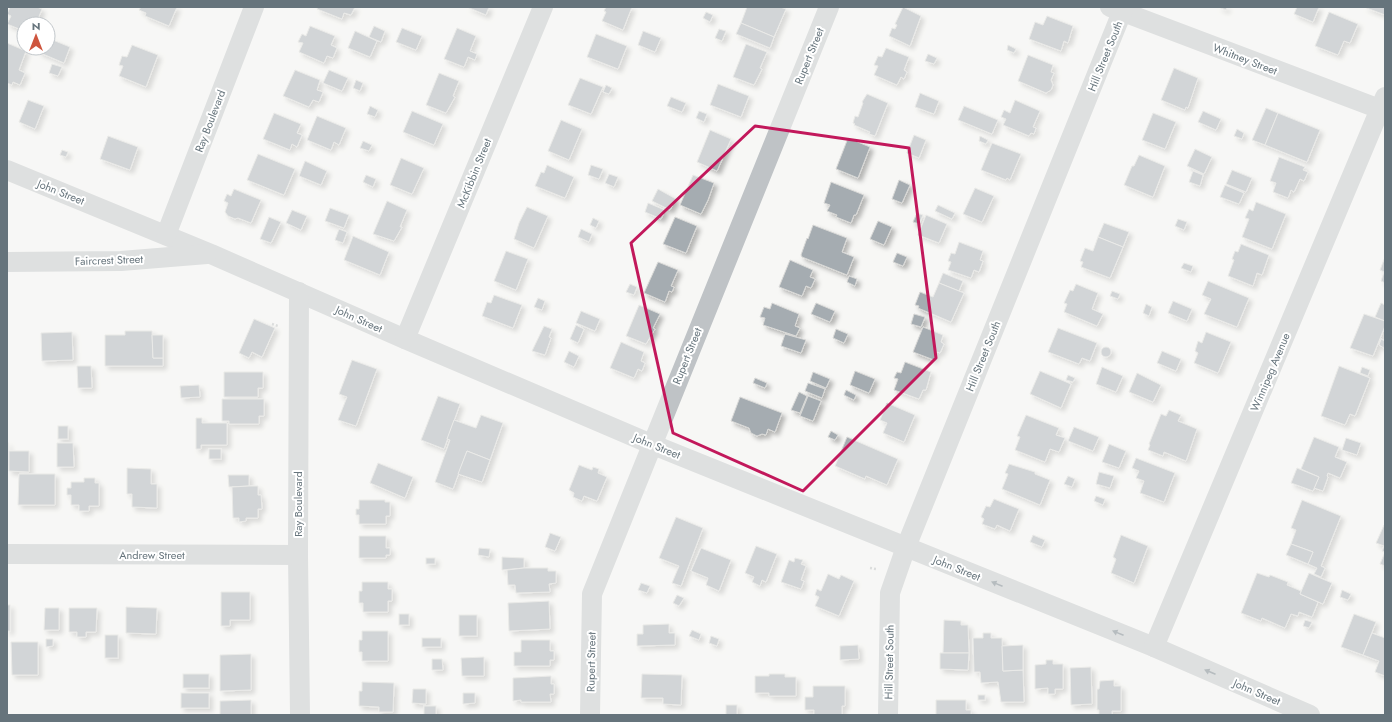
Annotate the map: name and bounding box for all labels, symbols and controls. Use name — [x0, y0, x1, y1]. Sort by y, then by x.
north arrow — [16, 16, 56, 56]
text: N — [32, 18, 40, 34]
street label: Hill Street South — [1084, 18, 1126, 94]
street label: Rupert Street — [790, 25, 828, 87]
street label: Whitney Street — [1210, 39, 1280, 79]
street label: Ray Boulevard — [191, 87, 229, 155]
street label: McKibbin Street — [453, 135, 495, 210]
street label: John Street — [33, 175, 87, 209]
street label: Faircrest Street — [75, 251, 144, 269]
street label: John Street — [331, 301, 385, 337]
street label: Hill Street South — [962, 318, 1004, 394]
street label: Rupert Street — [668, 325, 706, 387]
street label: Winnipeg Avenue — [1246, 330, 1294, 414]
street label: John Street — [629, 429, 683, 463]
street label: Ray Boulevard — [290, 471, 306, 537]
street label: Andrew Street — [119, 547, 185, 563]
street label: John Street — [929, 551, 983, 585]
one-way arrow — [992, 581, 1003, 587]
street label: Hill Street South — [880, 624, 898, 700]
one-way arrow — [1111, 629, 1123, 635]
street label: Rupert Street — [582, 632, 600, 692]
one-way arrow — [1204, 668, 1216, 674]
street label: John Street — [1229, 674, 1283, 709]

